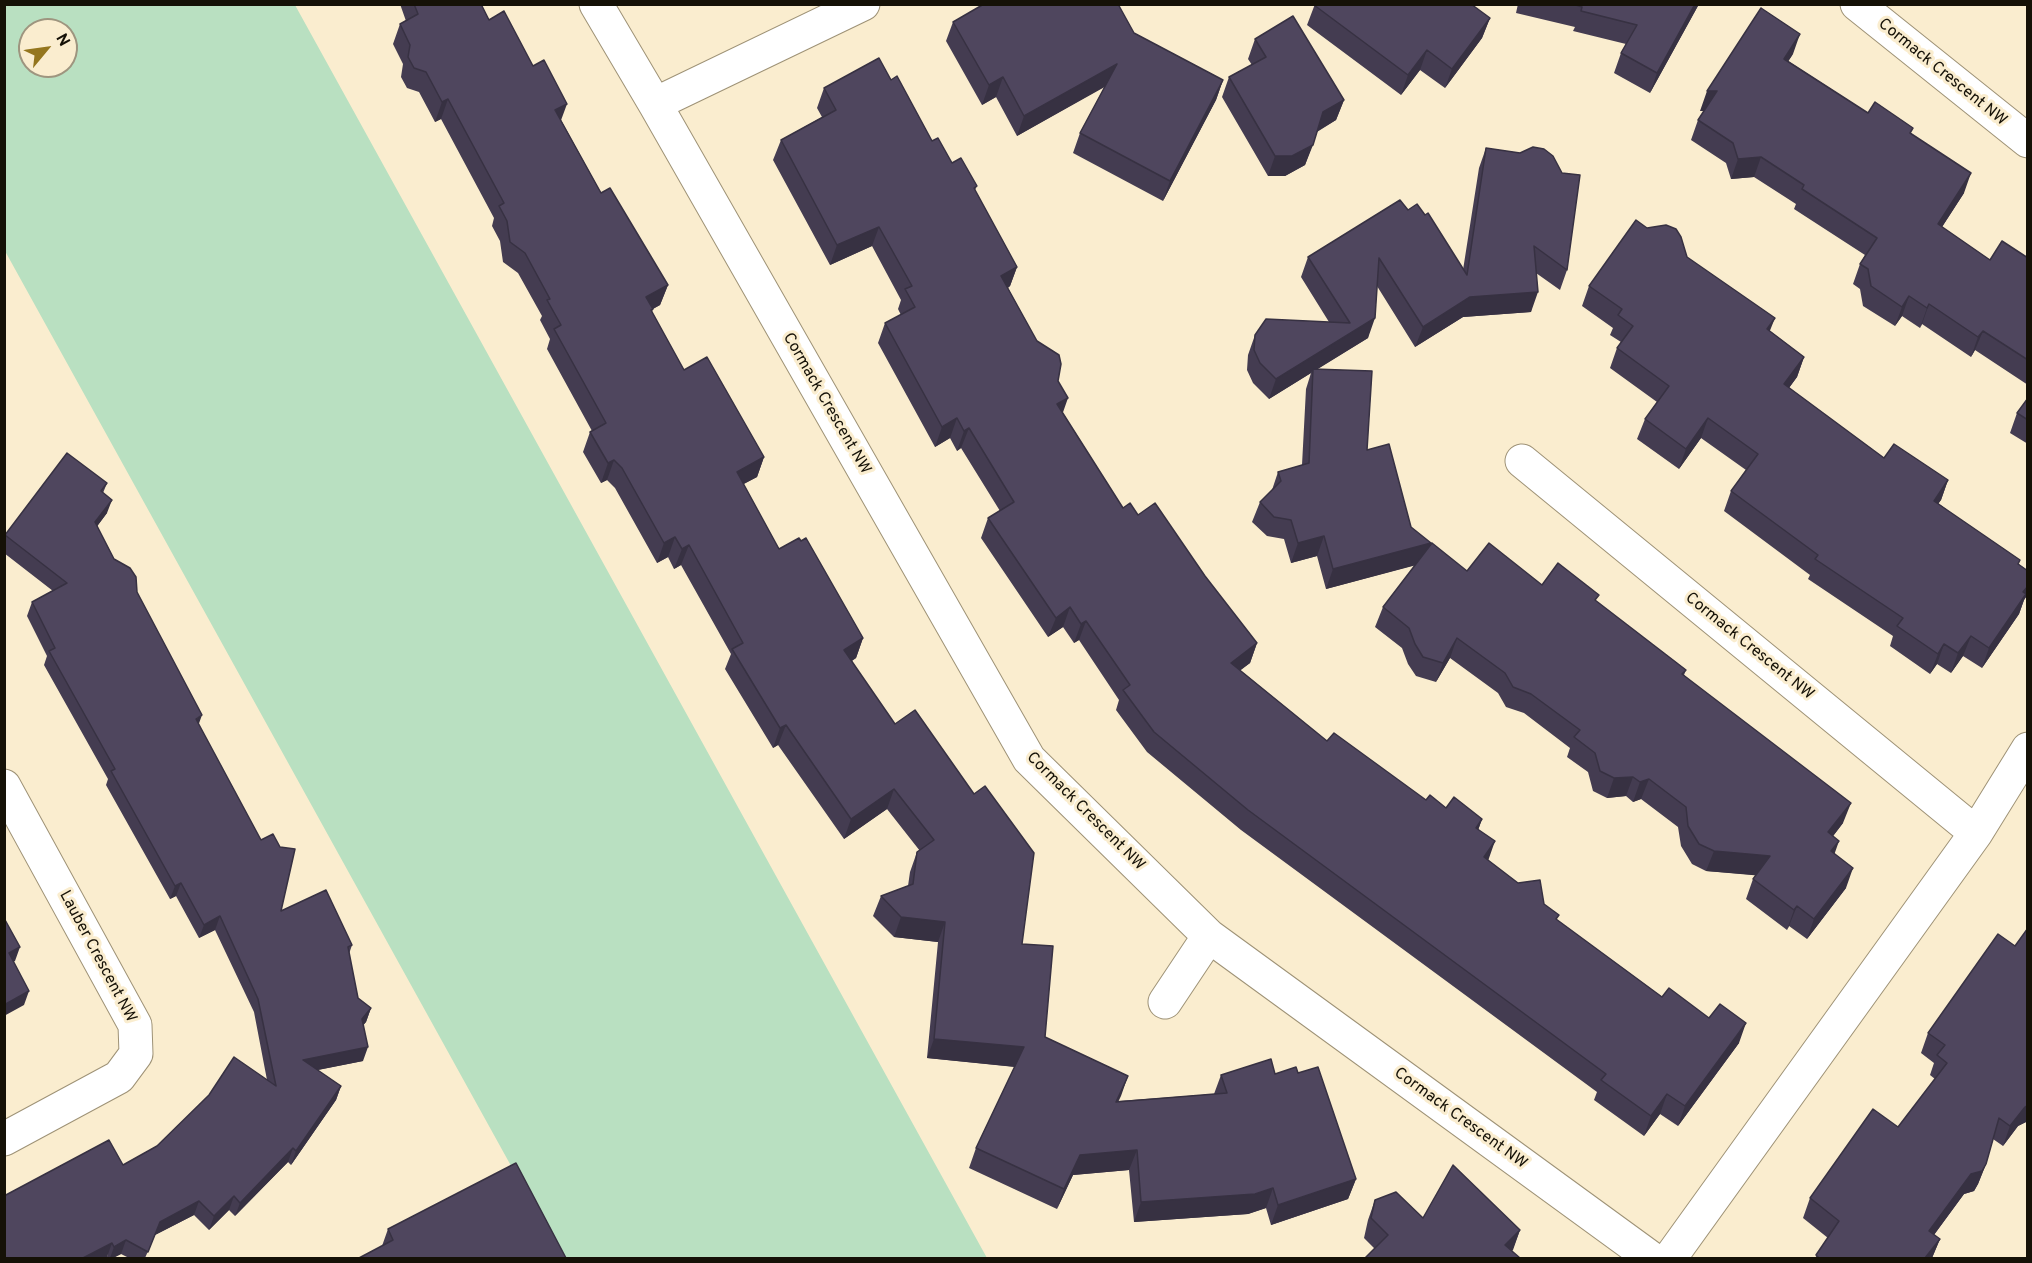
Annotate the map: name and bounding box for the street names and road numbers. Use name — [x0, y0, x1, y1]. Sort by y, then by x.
street label: Cormack Crescent NW — [1874, 15, 2010, 131]
street label: Cormack Crescent NW — [778, 330, 874, 478]
street label: Cormack Crescent NW — [1681, 589, 1817, 705]
street label: Cormack Crescent NW — [1022, 749, 1148, 875]
street label: Lauber Crescent NW — [54, 888, 140, 1026]
street label: Cormack Crescent NW — [1390, 1064, 1530, 1174]

